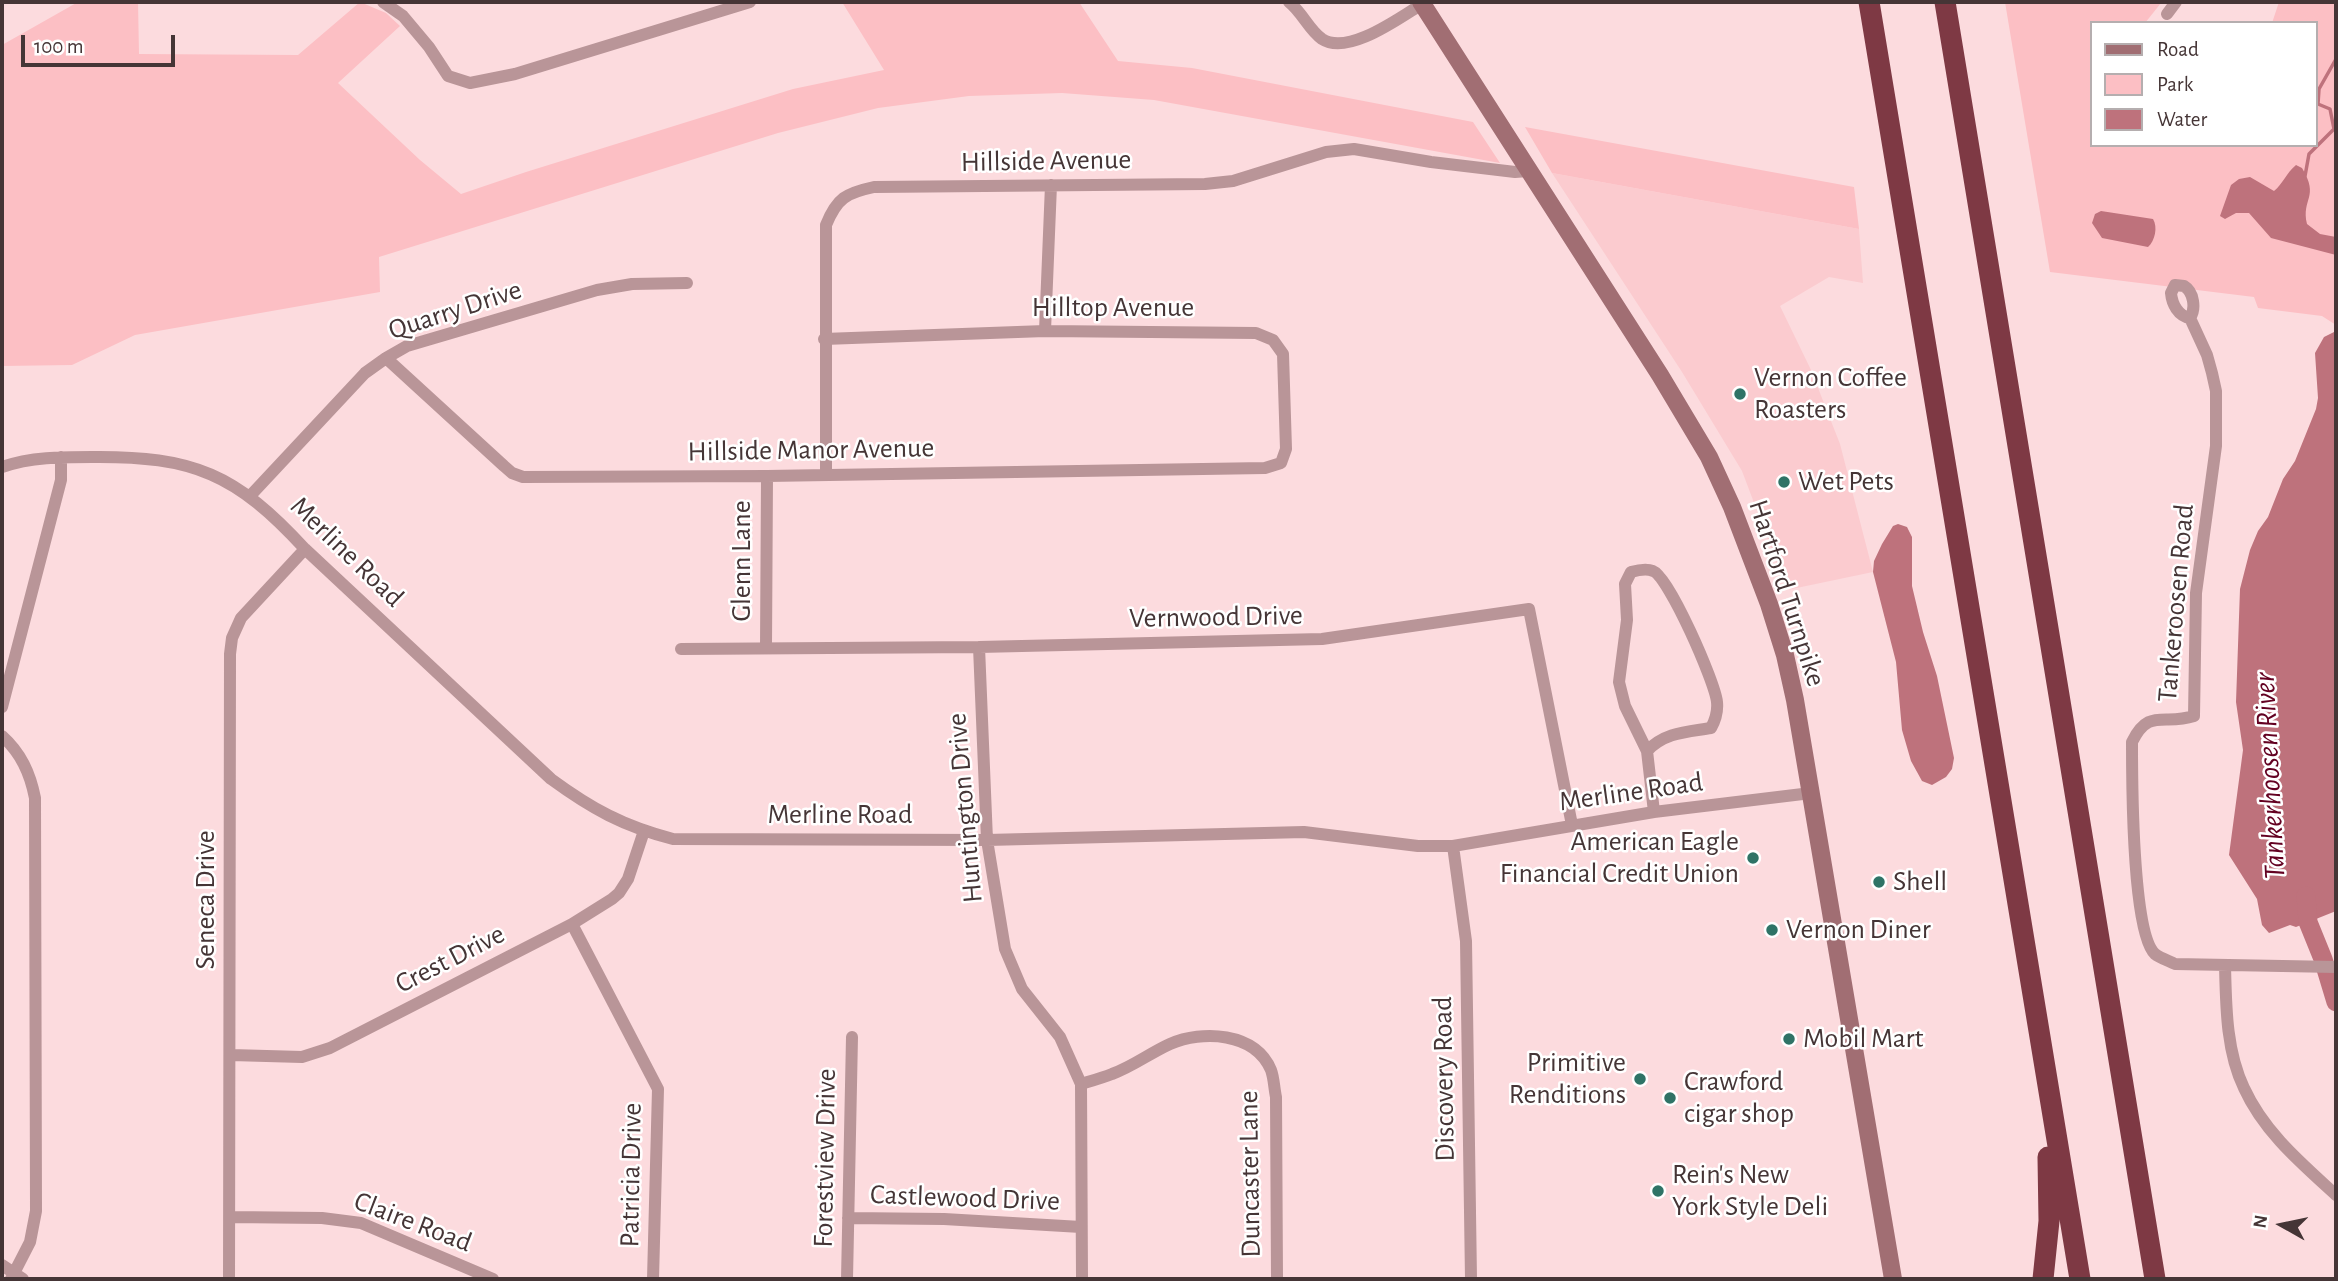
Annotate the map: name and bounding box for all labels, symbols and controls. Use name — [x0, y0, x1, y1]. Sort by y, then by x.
scale bar — [24, 21, 178, 65]
legend — [2090, 21, 2317, 147]
text: 100 m — [34, 36, 84, 57]
text: Road — [2157, 39, 2199, 60]
text: Park — [2157, 74, 2193, 95]
text: Water — [2157, 109, 2207, 130]
street label: Hillside Avenue — [960, 143, 1132, 179]
street label: Quarry Drive — [384, 273, 526, 347]
street label: Hilltop Avenue — [1032, 291, 1194, 325]
place label: Vernon Coffee Roasters — [1754, 361, 1907, 427]
marker: Vernon Coffee Roasters — [1732, 386, 1748, 402]
street label: Hillside Manor Avenue — [687, 431, 935, 469]
place label: Wet Pets — [1798, 465, 1894, 499]
marker: Wet Pets — [1776, 474, 1792, 490]
street label: Merline Road — [283, 490, 411, 614]
street label: Hartford Turnpike — [1741, 495, 1833, 691]
street label: Glenn Lane — [725, 500, 759, 622]
street label: Tankeroosen Road — [2151, 503, 2201, 703]
street label: Vernwood Drive — [1129, 599, 1303, 635]
water label: Tankerhoosen River — [2247, 672, 2293, 880]
street label: Huntington Drive — [940, 712, 990, 904]
street label: Merline Road — [1557, 765, 1705, 819]
street label: Merline Road — [768, 798, 912, 832]
place label: American Eagle Financial Credit Union — [1500, 825, 1739, 891]
street label: Seneca Drive — [189, 830, 223, 970]
marker: American Eagle Financial Credit Union — [1745, 850, 1761, 866]
place label: Shell — [1893, 865, 1947, 899]
marker: Shell — [1871, 874, 1887, 890]
place label: Vernon Diner — [1786, 913, 1931, 947]
street label: Crest Drive — [390, 917, 510, 1001]
marker: Vernon Diner — [1764, 922, 1780, 938]
street label: Discovery Road — [1426, 996, 1462, 1162]
place label: Mobil Mart — [1803, 1022, 1923, 1056]
marker: Mobil Mart — [1781, 1031, 1797, 1047]
place label: Primitive Renditions — [1509, 1046, 1626, 1112]
place label: Crawford cigar shop — [1684, 1065, 1794, 1131]
street label: Forestview Drive — [807, 1068, 843, 1248]
marker: Primitive Renditions — [1632, 1071, 1648, 1087]
street label: Duncaster Lane — [1232, 1090, 1268, 1258]
marker: Crawford cigar shop — [1662, 1090, 1678, 1106]
street label: Patricia Drive — [613, 1102, 649, 1248]
place label: Rein's New York Style Deli — [1672, 1158, 1828, 1224]
street label: Castlewood Drive — [869, 1178, 1061, 1218]
marker: Rein's New York Style Deli — [1650, 1183, 1666, 1199]
street label: Claire Road — [349, 1184, 477, 1260]
north arrow — [2247, 1190, 2317, 1260]
text: N — [2250, 1214, 2271, 1230]

